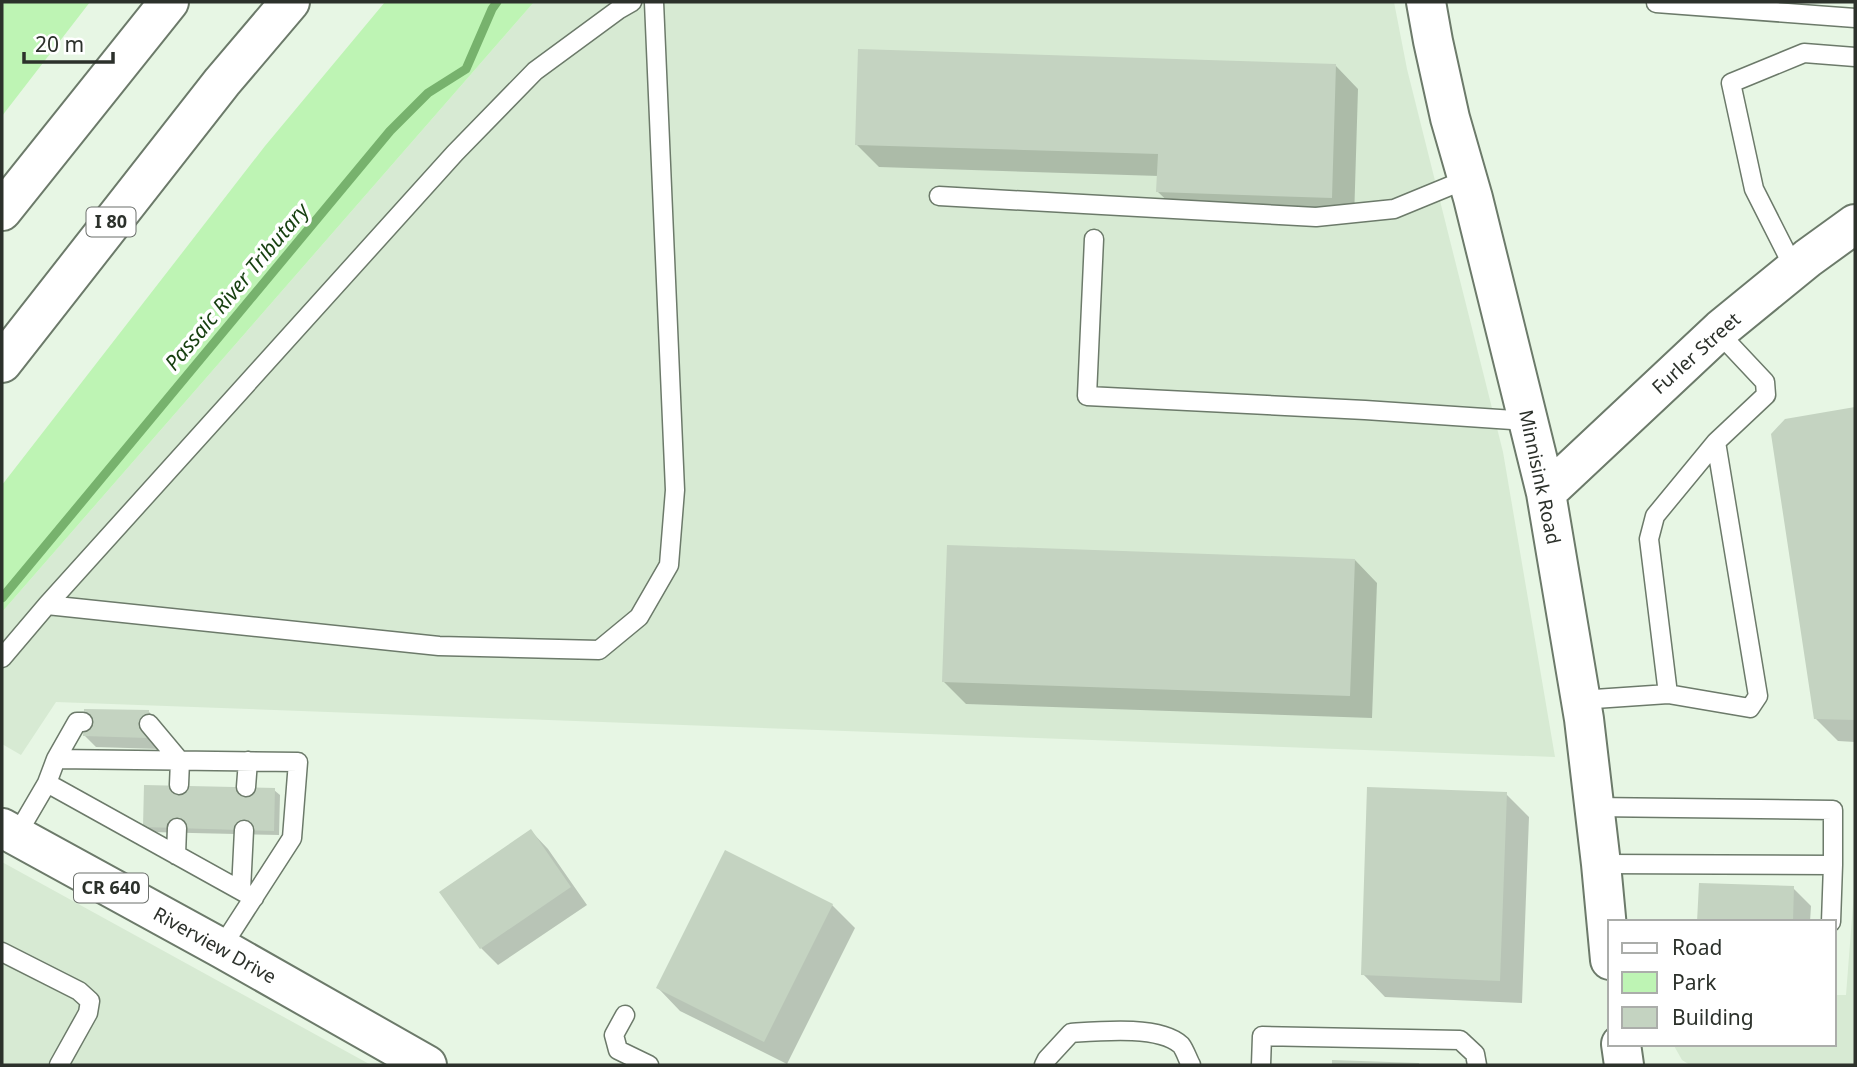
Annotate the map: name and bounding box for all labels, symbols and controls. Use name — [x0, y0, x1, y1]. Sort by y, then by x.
scale bar — [24, 21, 114, 65]
text: 20 m — [35, 30, 84, 58]
water label: Passaic River Tributary — [158, 196, 315, 376]
road number: I 80 — [86, 208, 136, 236]
street label: Furler Street — [1646, 306, 1746, 400]
street label: Minnisink Road — [1513, 407, 1567, 547]
road number: CR 640 — [74, 874, 148, 903]
street label: Riverview Drive — [149, 900, 281, 990]
legend — [1608, 920, 1836, 1046]
text: Road — [1672, 933, 1722, 961]
text: Park — [1672, 968, 1717, 996]
text: Building — [1672, 1003, 1754, 1031]

